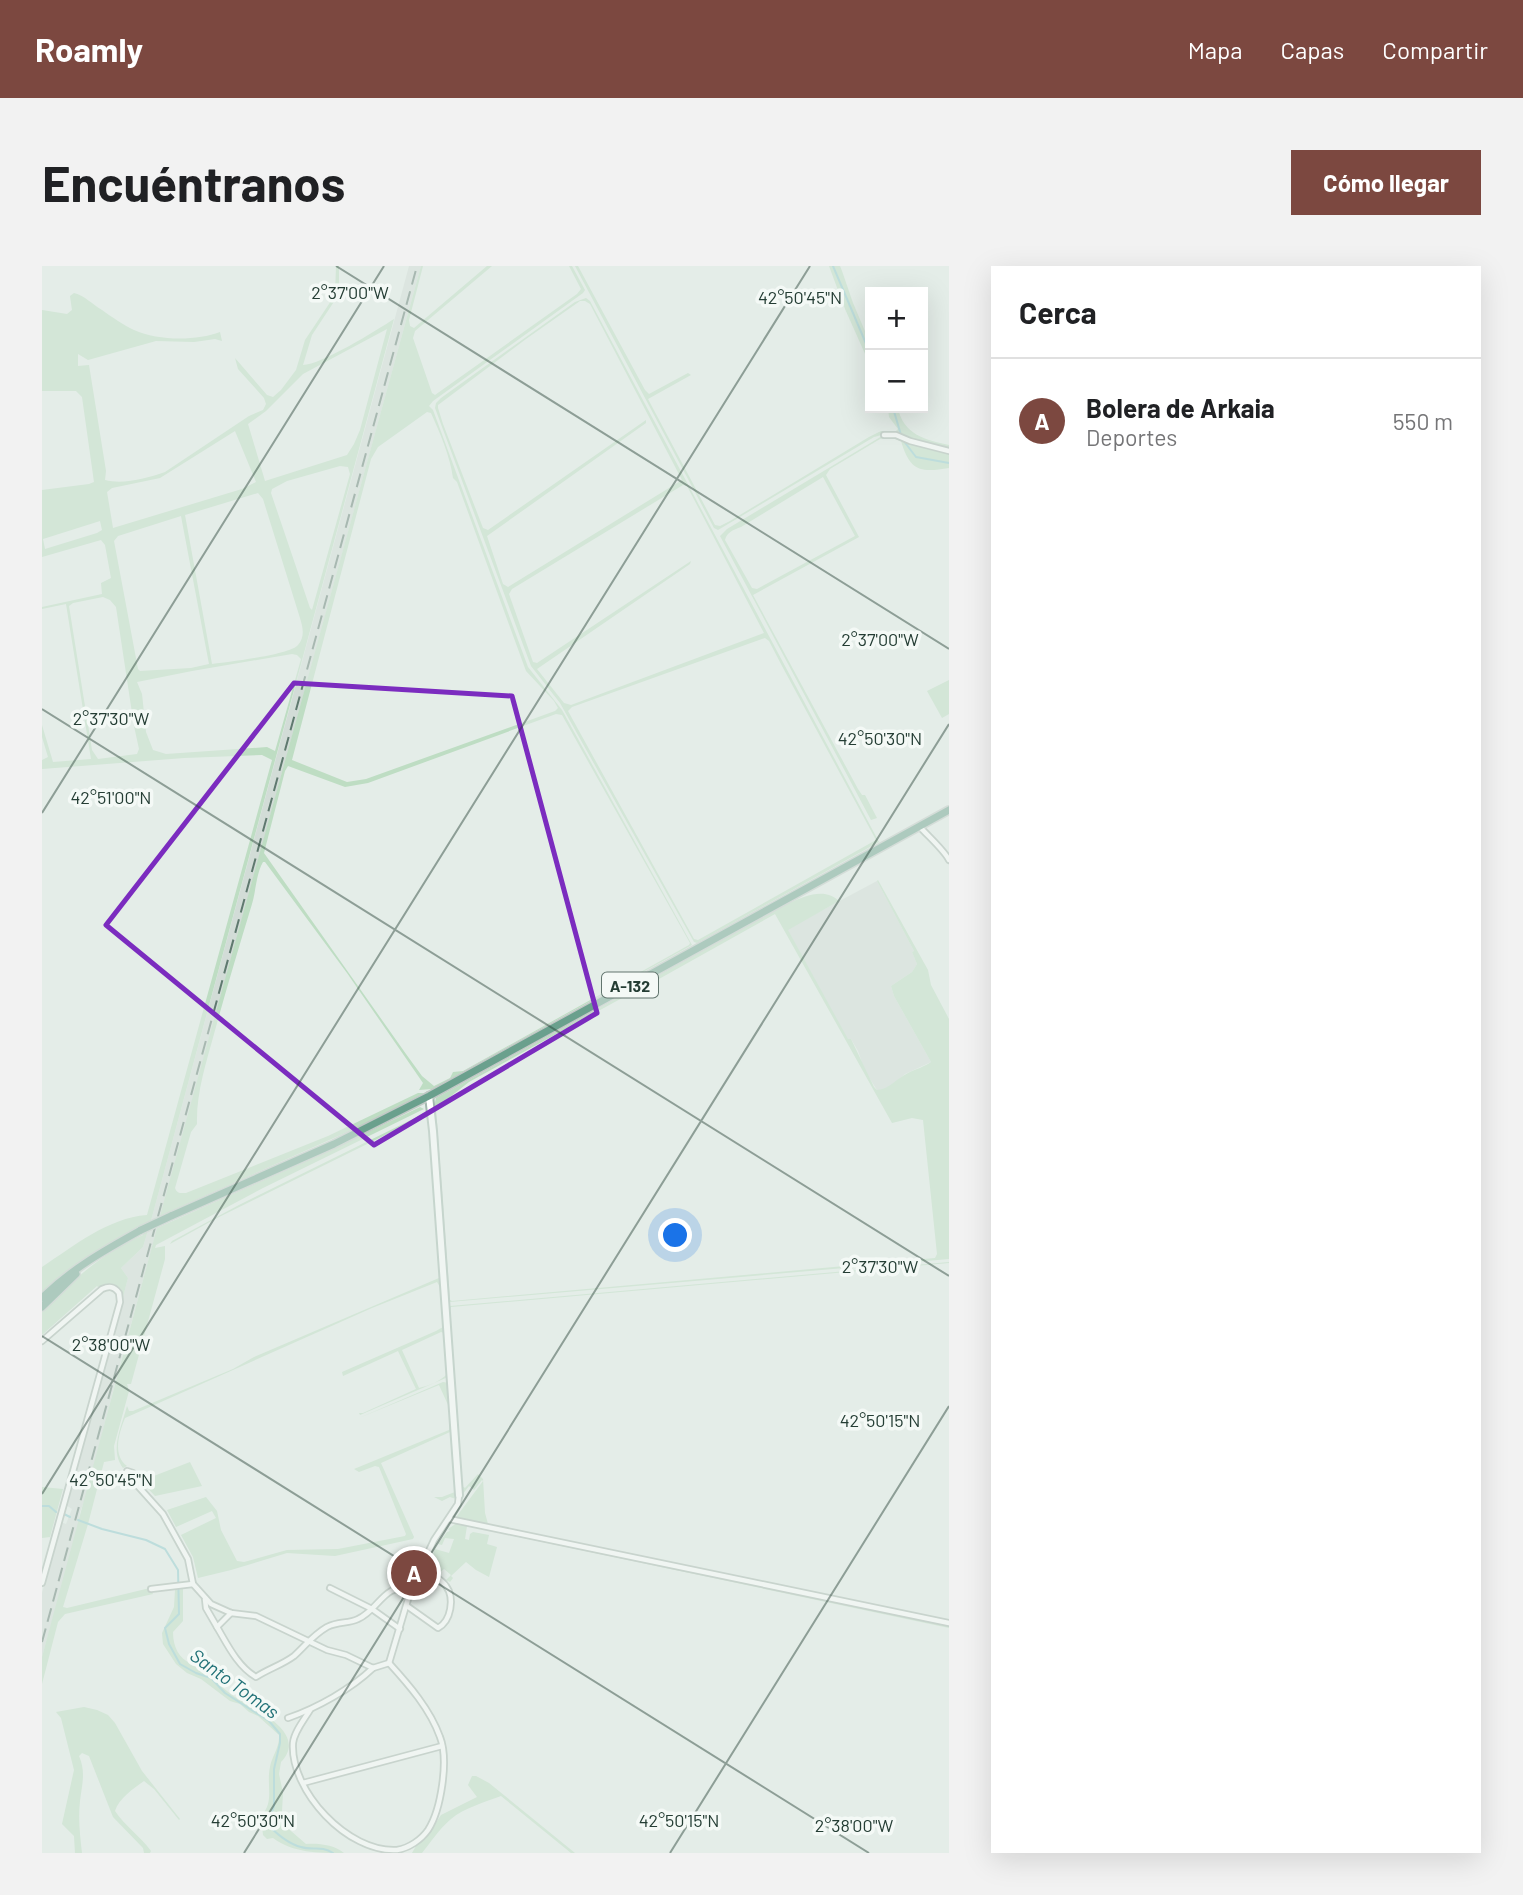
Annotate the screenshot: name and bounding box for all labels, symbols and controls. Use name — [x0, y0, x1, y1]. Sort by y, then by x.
text: Roamly — [35, 29, 143, 69]
text: Mapa — [1188, 35, 1243, 64]
text: Capas — [1281, 35, 1344, 64]
text: Compartir — [1382, 35, 1488, 64]
button: Cómo llegar — [1291, 150, 1481, 215]
text: Encuéntranos — [42, 153, 345, 212]
text: 2°37'00"W — [311, 281, 389, 303]
text: 42°50'45"N — [758, 286, 842, 308]
map controls — [865, 287, 928, 413]
button: + — [865, 287, 928, 350]
text: Cerca — [1019, 294, 1097, 330]
button: − — [865, 350, 928, 413]
text: Bolera de Arkaia — [1086, 392, 1275, 423]
text: A — [1034, 407, 1050, 435]
text: 550 m — [1393, 407, 1453, 435]
text: Deportes — [1086, 423, 1177, 451]
text: 2°37'00"W — [841, 628, 919, 650]
text: 2°37'30"W — [73, 707, 150, 729]
text: 42°50'30"N — [838, 727, 922, 749]
text: 42°51'00"N — [70, 786, 152, 808]
road number: A-132 — [602, 972, 658, 998]
your location — [658, 1218, 692, 1252]
text: 2°37'30"W — [842, 1255, 919, 1277]
text: 2°38'00"W — [72, 1333, 150, 1355]
text: 42°50'15"N — [840, 1409, 920, 1431]
text: 42°50'45"N — [69, 1468, 153, 1490]
pin: A — [391, 1547, 437, 1599]
water label: Santo Tomas — [186, 1643, 284, 1723]
text: 42°50'30"N — [211, 1809, 295, 1831]
text: 42°50'15"N — [639, 1809, 719, 1831]
text: 2°38'00"W — [815, 1814, 893, 1836]

